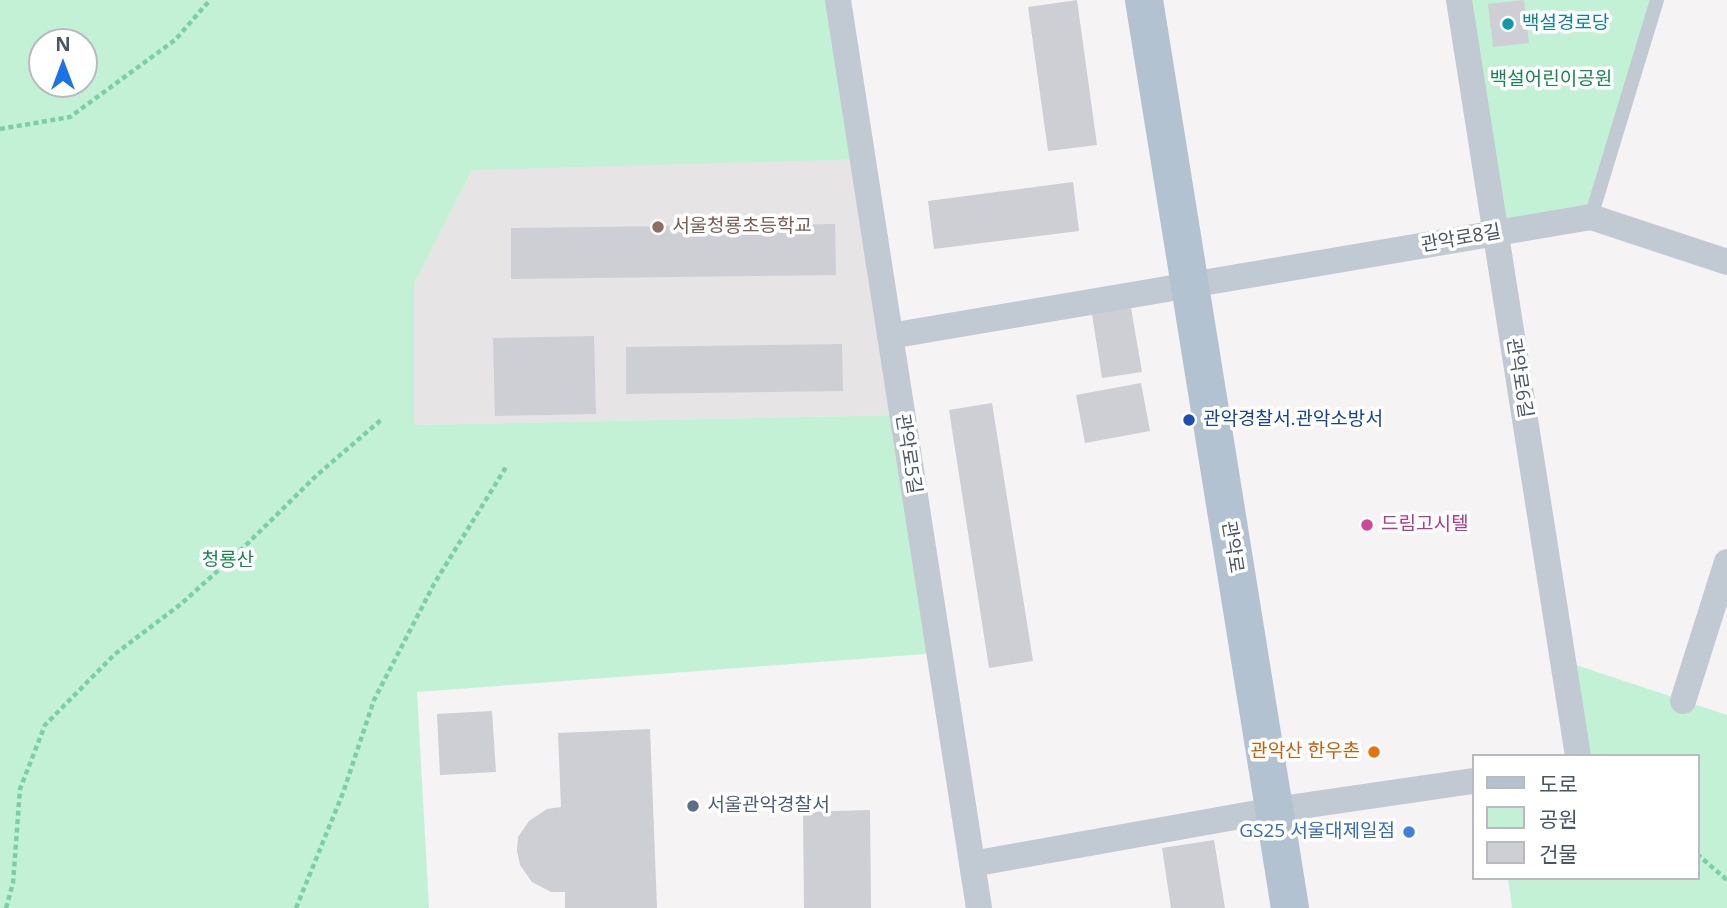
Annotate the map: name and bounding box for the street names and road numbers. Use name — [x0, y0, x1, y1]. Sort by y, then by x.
street label: 관악로8길 — [1419, 221, 1503, 257]
street label: 관악로6길 — [1501, 336, 1537, 420]
street label: 관악로5길 — [890, 412, 926, 496]
street label: 관악로 — [1217, 519, 1247, 575]

